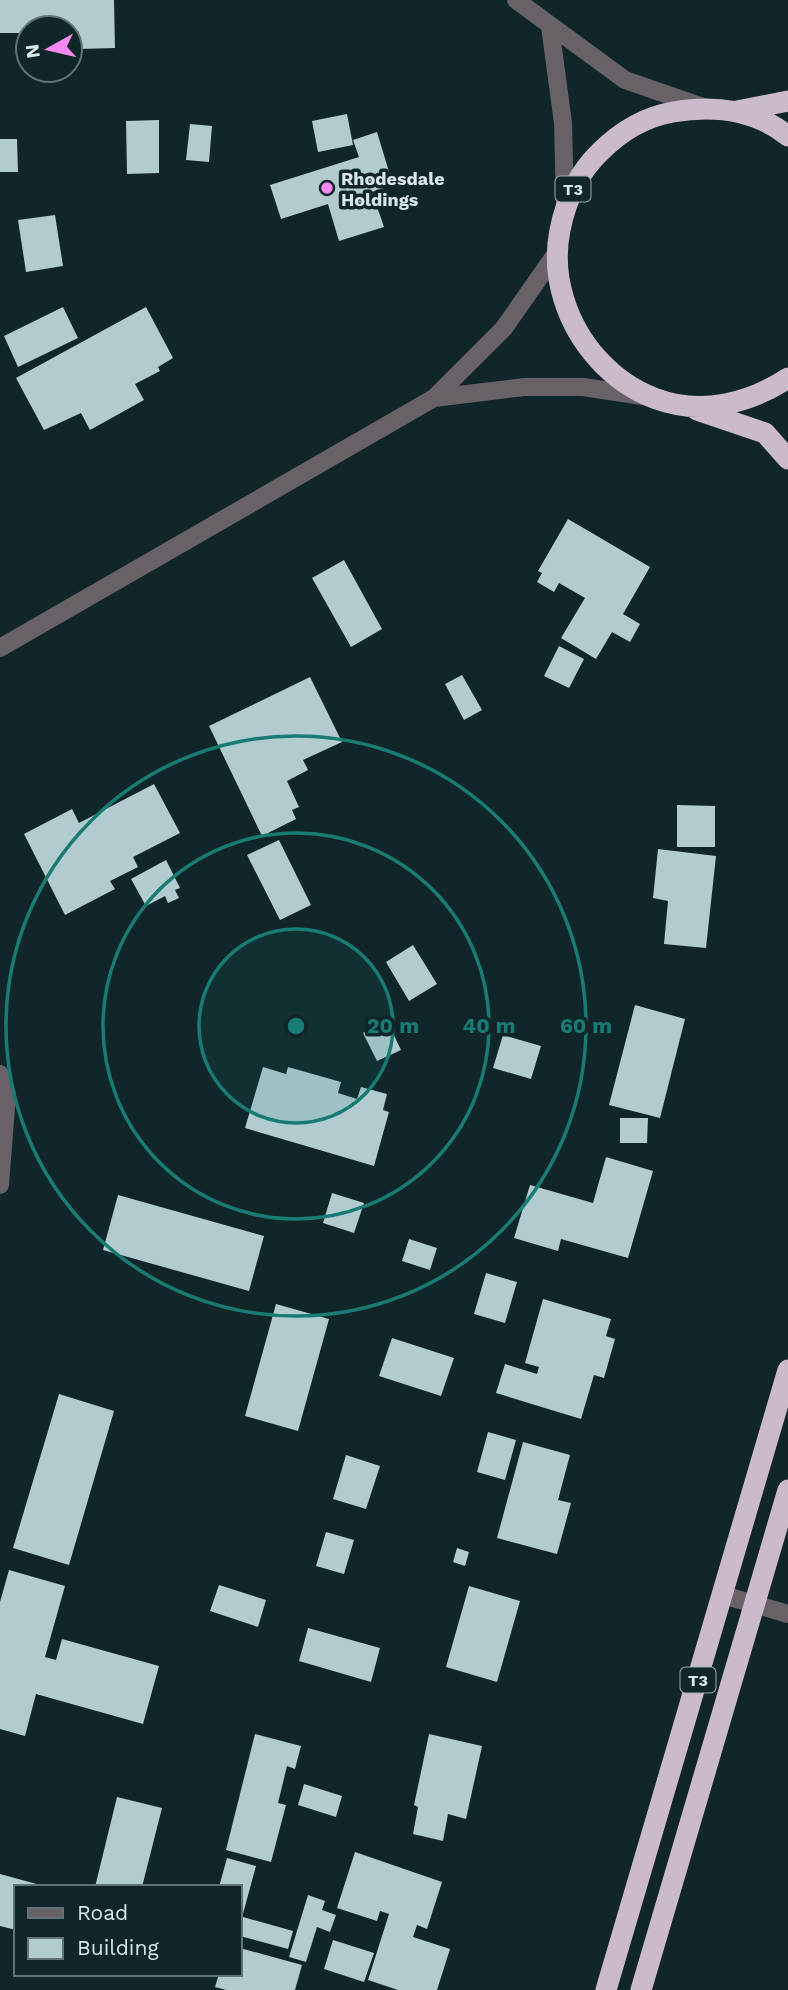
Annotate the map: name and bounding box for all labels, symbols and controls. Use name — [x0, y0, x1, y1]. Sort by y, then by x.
north arrow — [14, 14, 84, 84]
text: N — [20, 43, 45, 60]
place label: Rhodesdale Holdings — [341, 168, 445, 210]
road number: T3 — [556, 176, 590, 202]
marker: Rhodesdale Holdings — [319, 180, 335, 196]
text: 20 m — [367, 1013, 419, 1038]
text: 40 m — [463, 1013, 515, 1038]
text: 60 m — [560, 1013, 612, 1038]
centre of rings — [284, 1014, 308, 1038]
road number: T3 — [680, 1668, 716, 1692]
legend — [14, 1885, 242, 1976]
text: Road — [77, 1900, 128, 1925]
text: Building — [77, 1935, 159, 1960]

